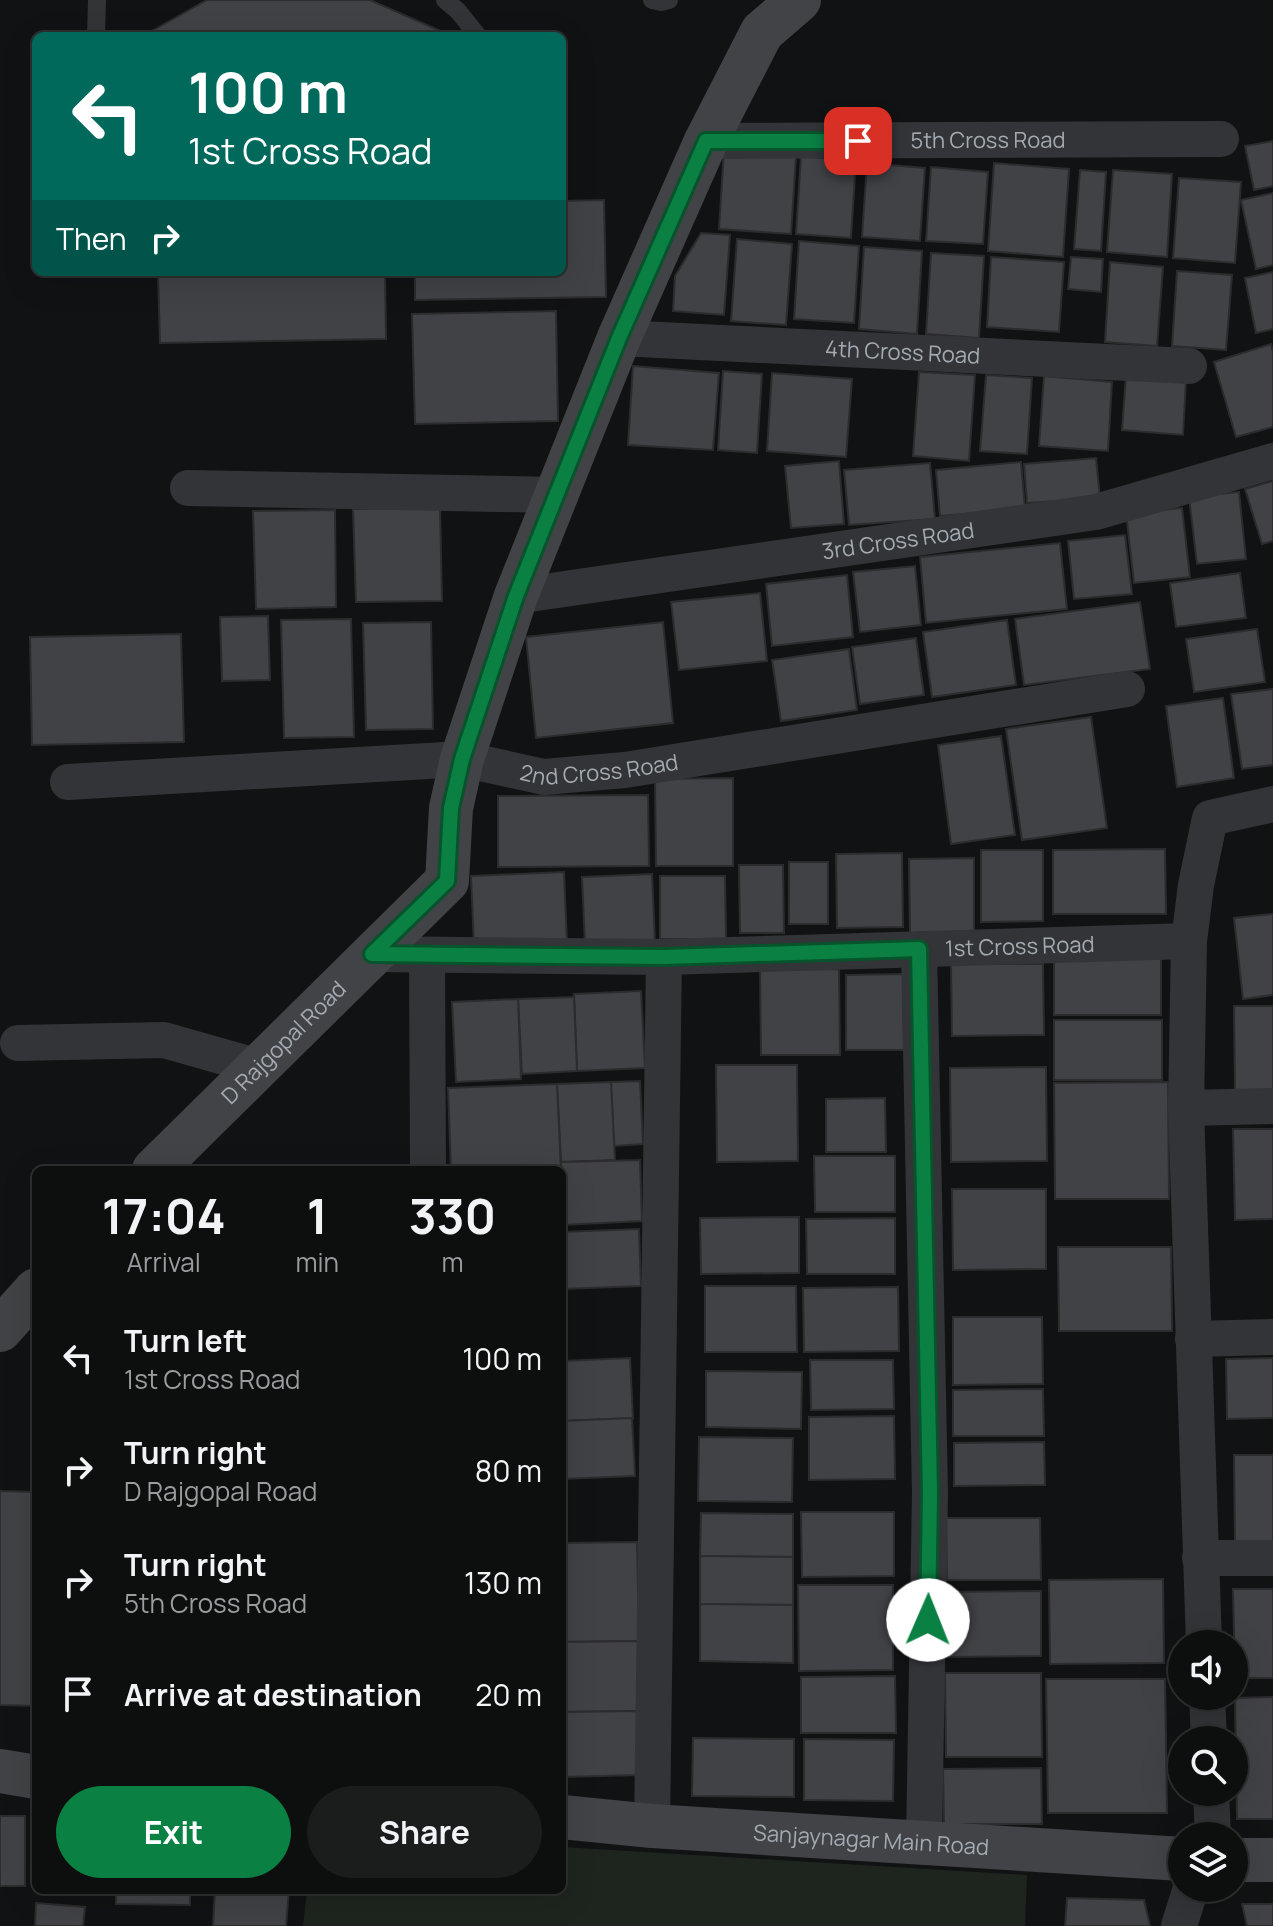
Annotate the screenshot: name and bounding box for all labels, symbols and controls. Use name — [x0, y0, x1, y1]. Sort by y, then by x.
text: 100 m — [188, 53, 348, 130]
icon: left — [56, 64, 160, 168]
pin — [824, 107, 892, 175]
icon: arrive — [836, 119, 880, 163]
street label: 5th Cross Road — [910, 125, 1066, 155]
text: 1st Cross Road — [188, 126, 432, 175]
icon: right — [143, 216, 187, 260]
text: Then — [56, 218, 127, 259]
street label: 4th Cross Road — [824, 333, 981, 371]
street label: 3rd Cross Road — [820, 515, 976, 567]
street label: 2nd Cross Road — [517, 747, 680, 792]
street label: 1st Cross Road — [945, 929, 1095, 963]
street label: D Rajgopal Road — [215, 974, 352, 1110]
text: 17:04 — [102, 1183, 226, 1248]
text: 1 — [307, 1183, 328, 1248]
text: 330 — [409, 1183, 496, 1248]
text: Arrival — [127, 1244, 201, 1280]
text: min — [295, 1244, 339, 1280]
text: m — [441, 1244, 464, 1280]
text: Turn left — [124, 1320, 247, 1361]
icon: left — [56, 1336, 100, 1380]
text: 100 m — [462, 1338, 542, 1379]
text: 1st Cross Road — [124, 1361, 301, 1397]
text: Turn right — [124, 1432, 267, 1473]
icon: right — [56, 1448, 100, 1492]
text: 80 m — [475, 1450, 542, 1491]
text: D Rajgopal Road — [124, 1473, 318, 1509]
text: Turn right — [124, 1544, 267, 1585]
icon: right — [56, 1560, 100, 1604]
text: 130 m — [464, 1562, 542, 1603]
position arrow — [886, 1578, 970, 1662]
text: 5th Cross Road — [124, 1585, 307, 1621]
map controls — [1168, 1630, 1248, 1902]
button: sound — [1168, 1630, 1248, 1710]
icon: arrive — [56, 1672, 100, 1716]
text: Arrive at destination — [124, 1674, 422, 1715]
text: 20 m — [475, 1674, 542, 1715]
button: search — [1168, 1726, 1248, 1806]
button: Exit — [56, 1786, 291, 1878]
button: Share — [307, 1786, 542, 1878]
street label: Sanjaynagar Main Road — [752, 1817, 990, 1862]
button: layers — [1168, 1822, 1248, 1902]

